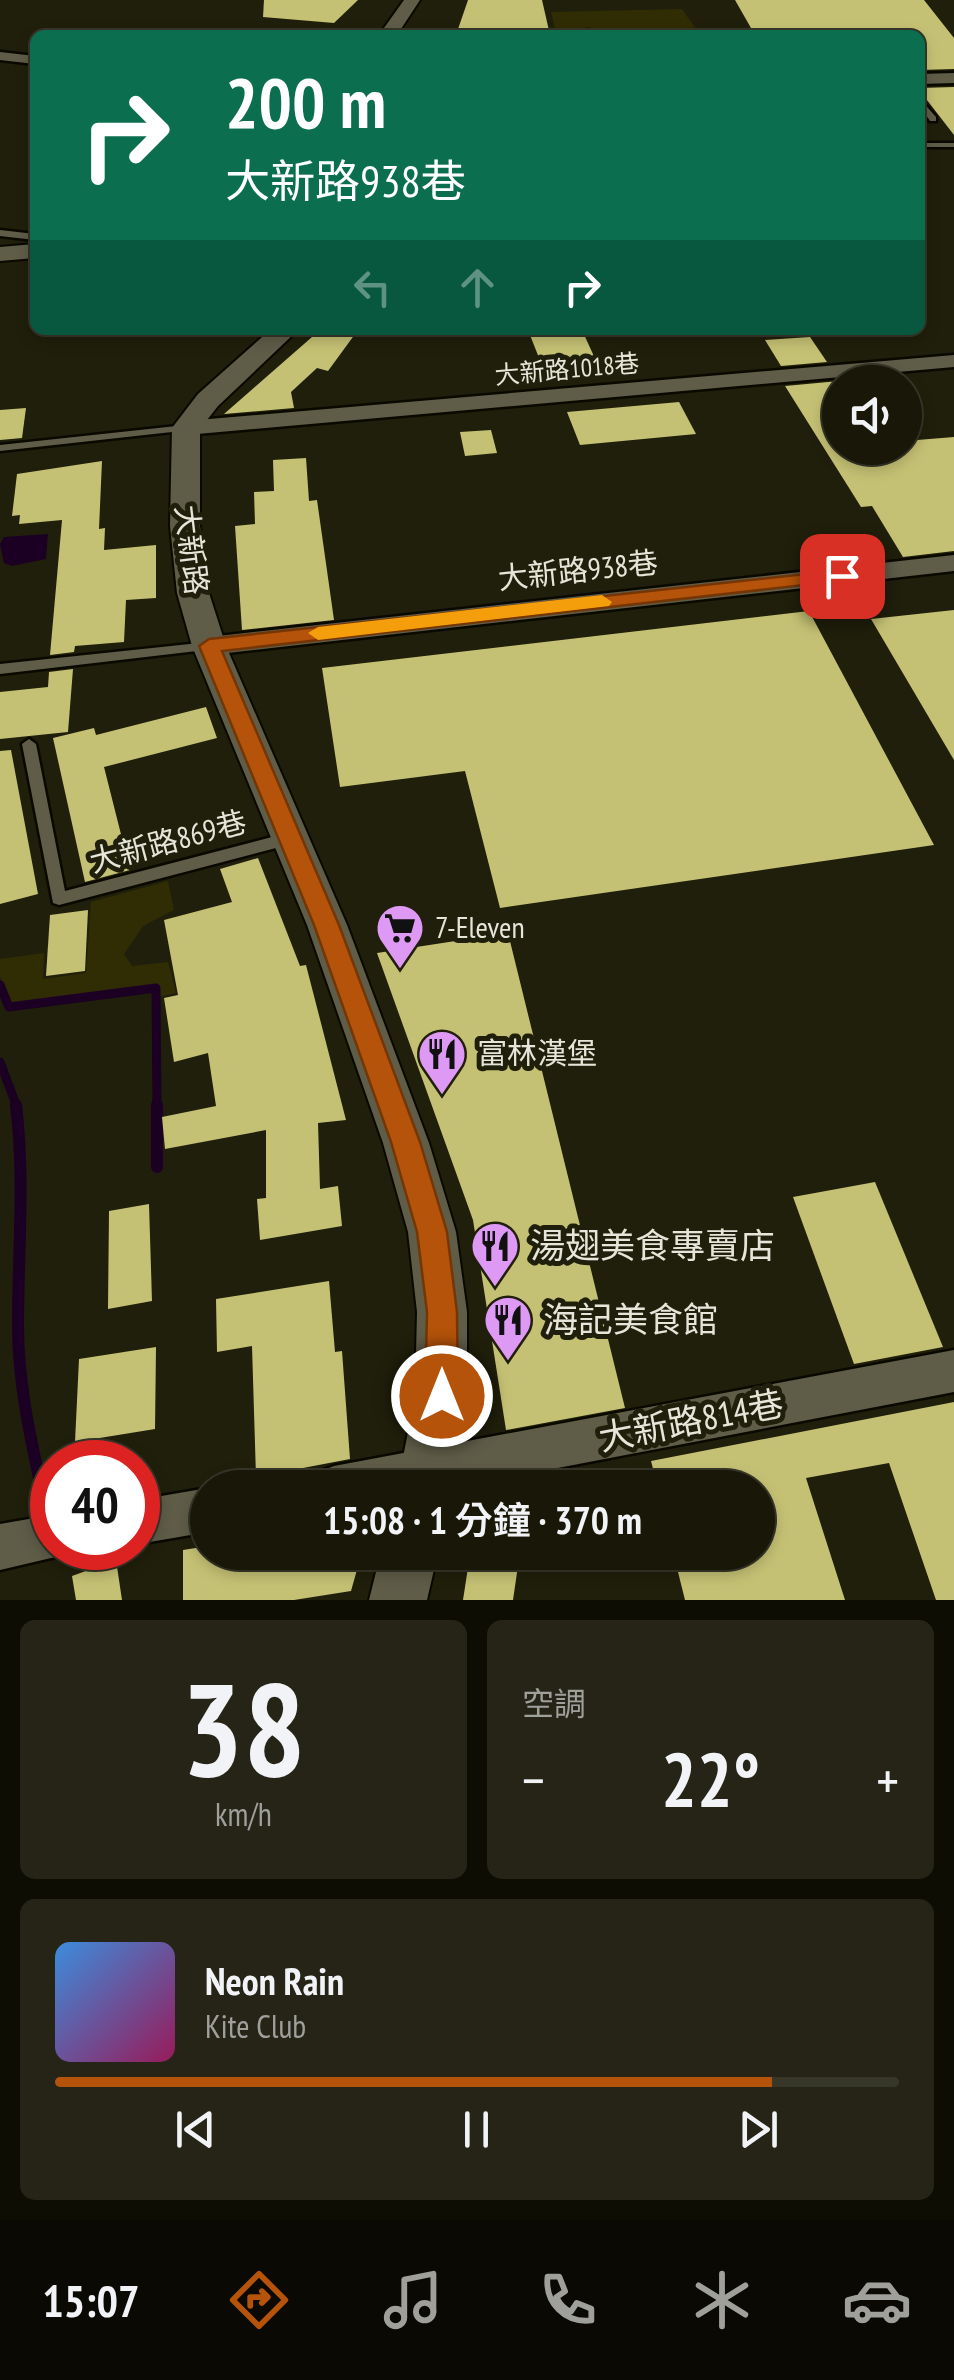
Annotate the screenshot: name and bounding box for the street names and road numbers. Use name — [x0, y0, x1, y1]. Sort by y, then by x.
street label: 大新路1018巷 — [493, 347, 641, 391]
street label: 大新路 — [168, 503, 217, 597]
street label: 大新路938巷 — [496, 542, 660, 597]
street label: 大新路869巷 — [85, 801, 250, 880]
street label: 大新路814巷 — [595, 1380, 787, 1460]

